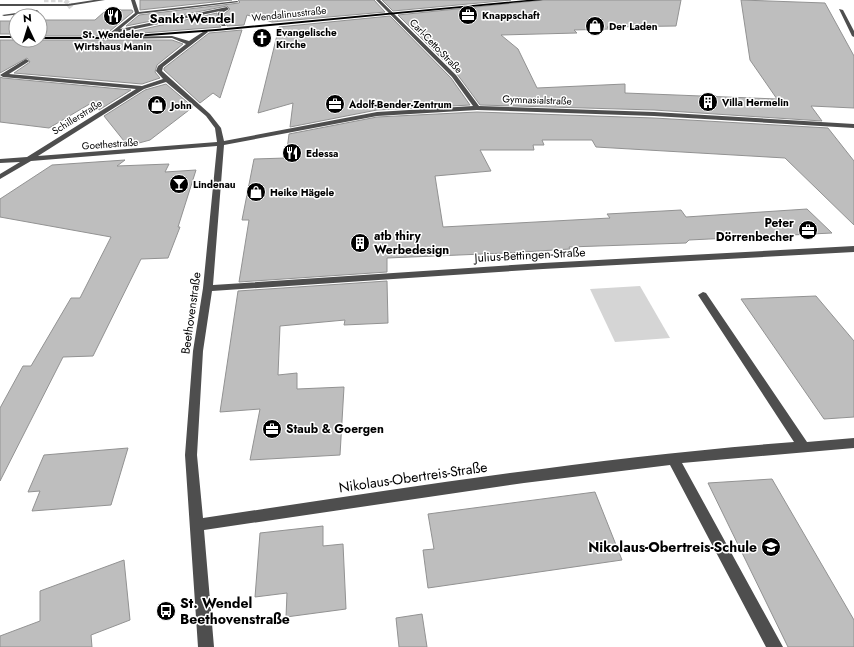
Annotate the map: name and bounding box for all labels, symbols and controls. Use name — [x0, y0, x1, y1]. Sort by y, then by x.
street label: Wendalinusstraße — [251, 3, 327, 25]
office icon: Knappschaft — [457, 4, 479, 26]
restaurant icon: St. Wendeler Wirtshaus Manin — [102, 5, 124, 27]
north arrow — [8, 8, 48, 48]
place label: Knappschaft — [482, 8, 540, 23]
district label: Sankt Wendel — [150, 9, 234, 28]
text: N — [22, 10, 32, 26]
street label: Carl-Cetto-Straße — [406, 15, 466, 77]
shop icon: Der Laden — [584, 15, 606, 37]
place label: Der Laden — [609, 19, 658, 34]
place label: Evangelische Kirche — [276, 25, 337, 52]
place label: St. Wendeler Wirtshaus Manin — [74, 27, 152, 54]
church icon: Evangelische Kirche — [251, 27, 273, 49]
street label: Gymnasialstraße — [502, 91, 572, 109]
building icon: Villa Hermelin — [697, 91, 719, 113]
office icon: Adolf-Bender-Zentrum — [324, 93, 346, 115]
shop icon: John — [146, 94, 168, 116]
place label: Villa Hermelin — [721, 95, 789, 110]
street label: Schillerstraße — [49, 96, 105, 138]
place label: Adolf-Bender-Zentrum — [348, 97, 452, 112]
place label: John — [169, 98, 192, 113]
street label: Goethestraße — [81, 135, 139, 153]
restaurant icon: Edessa — [281, 142, 303, 164]
place label: Edessa — [306, 146, 338, 161]
bar icon: Lindenau — [168, 173, 190, 195]
place label: Lindenau — [193, 177, 236, 192]
shop icon: Heike Hägele — [245, 181, 267, 203]
place label: Heike Hägele — [270, 185, 335, 200]
place label: Peter Dörrenbecher — [716, 214, 794, 246]
office icon: Peter Dörrenbecher — [797, 219, 819, 241]
place label: atb thiry Werbedesign — [374, 227, 449, 259]
building icon: atb thiry Werbedesign — [349, 232, 371, 254]
street label: Julius-Bettingen-Straße — [472, 243, 586, 267]
street label: Beethovenstraße — [176, 271, 206, 355]
office icon: Staub & Goergen — [261, 418, 283, 440]
place label: Staub & Goergen — [286, 420, 384, 438]
street label: Nikolaus-Obertreis-Straße — [337, 457, 489, 497]
school or university icon: Nikolaus-Obertreis-Schule — [760, 536, 782, 558]
place label: Nikolaus-Obertreis-Schule — [588, 537, 757, 557]
place label: St. Wendel Beethovenstraße — [180, 593, 290, 629]
bus stop icon: St. Wendel Beethovenstraße — [155, 600, 177, 622]

